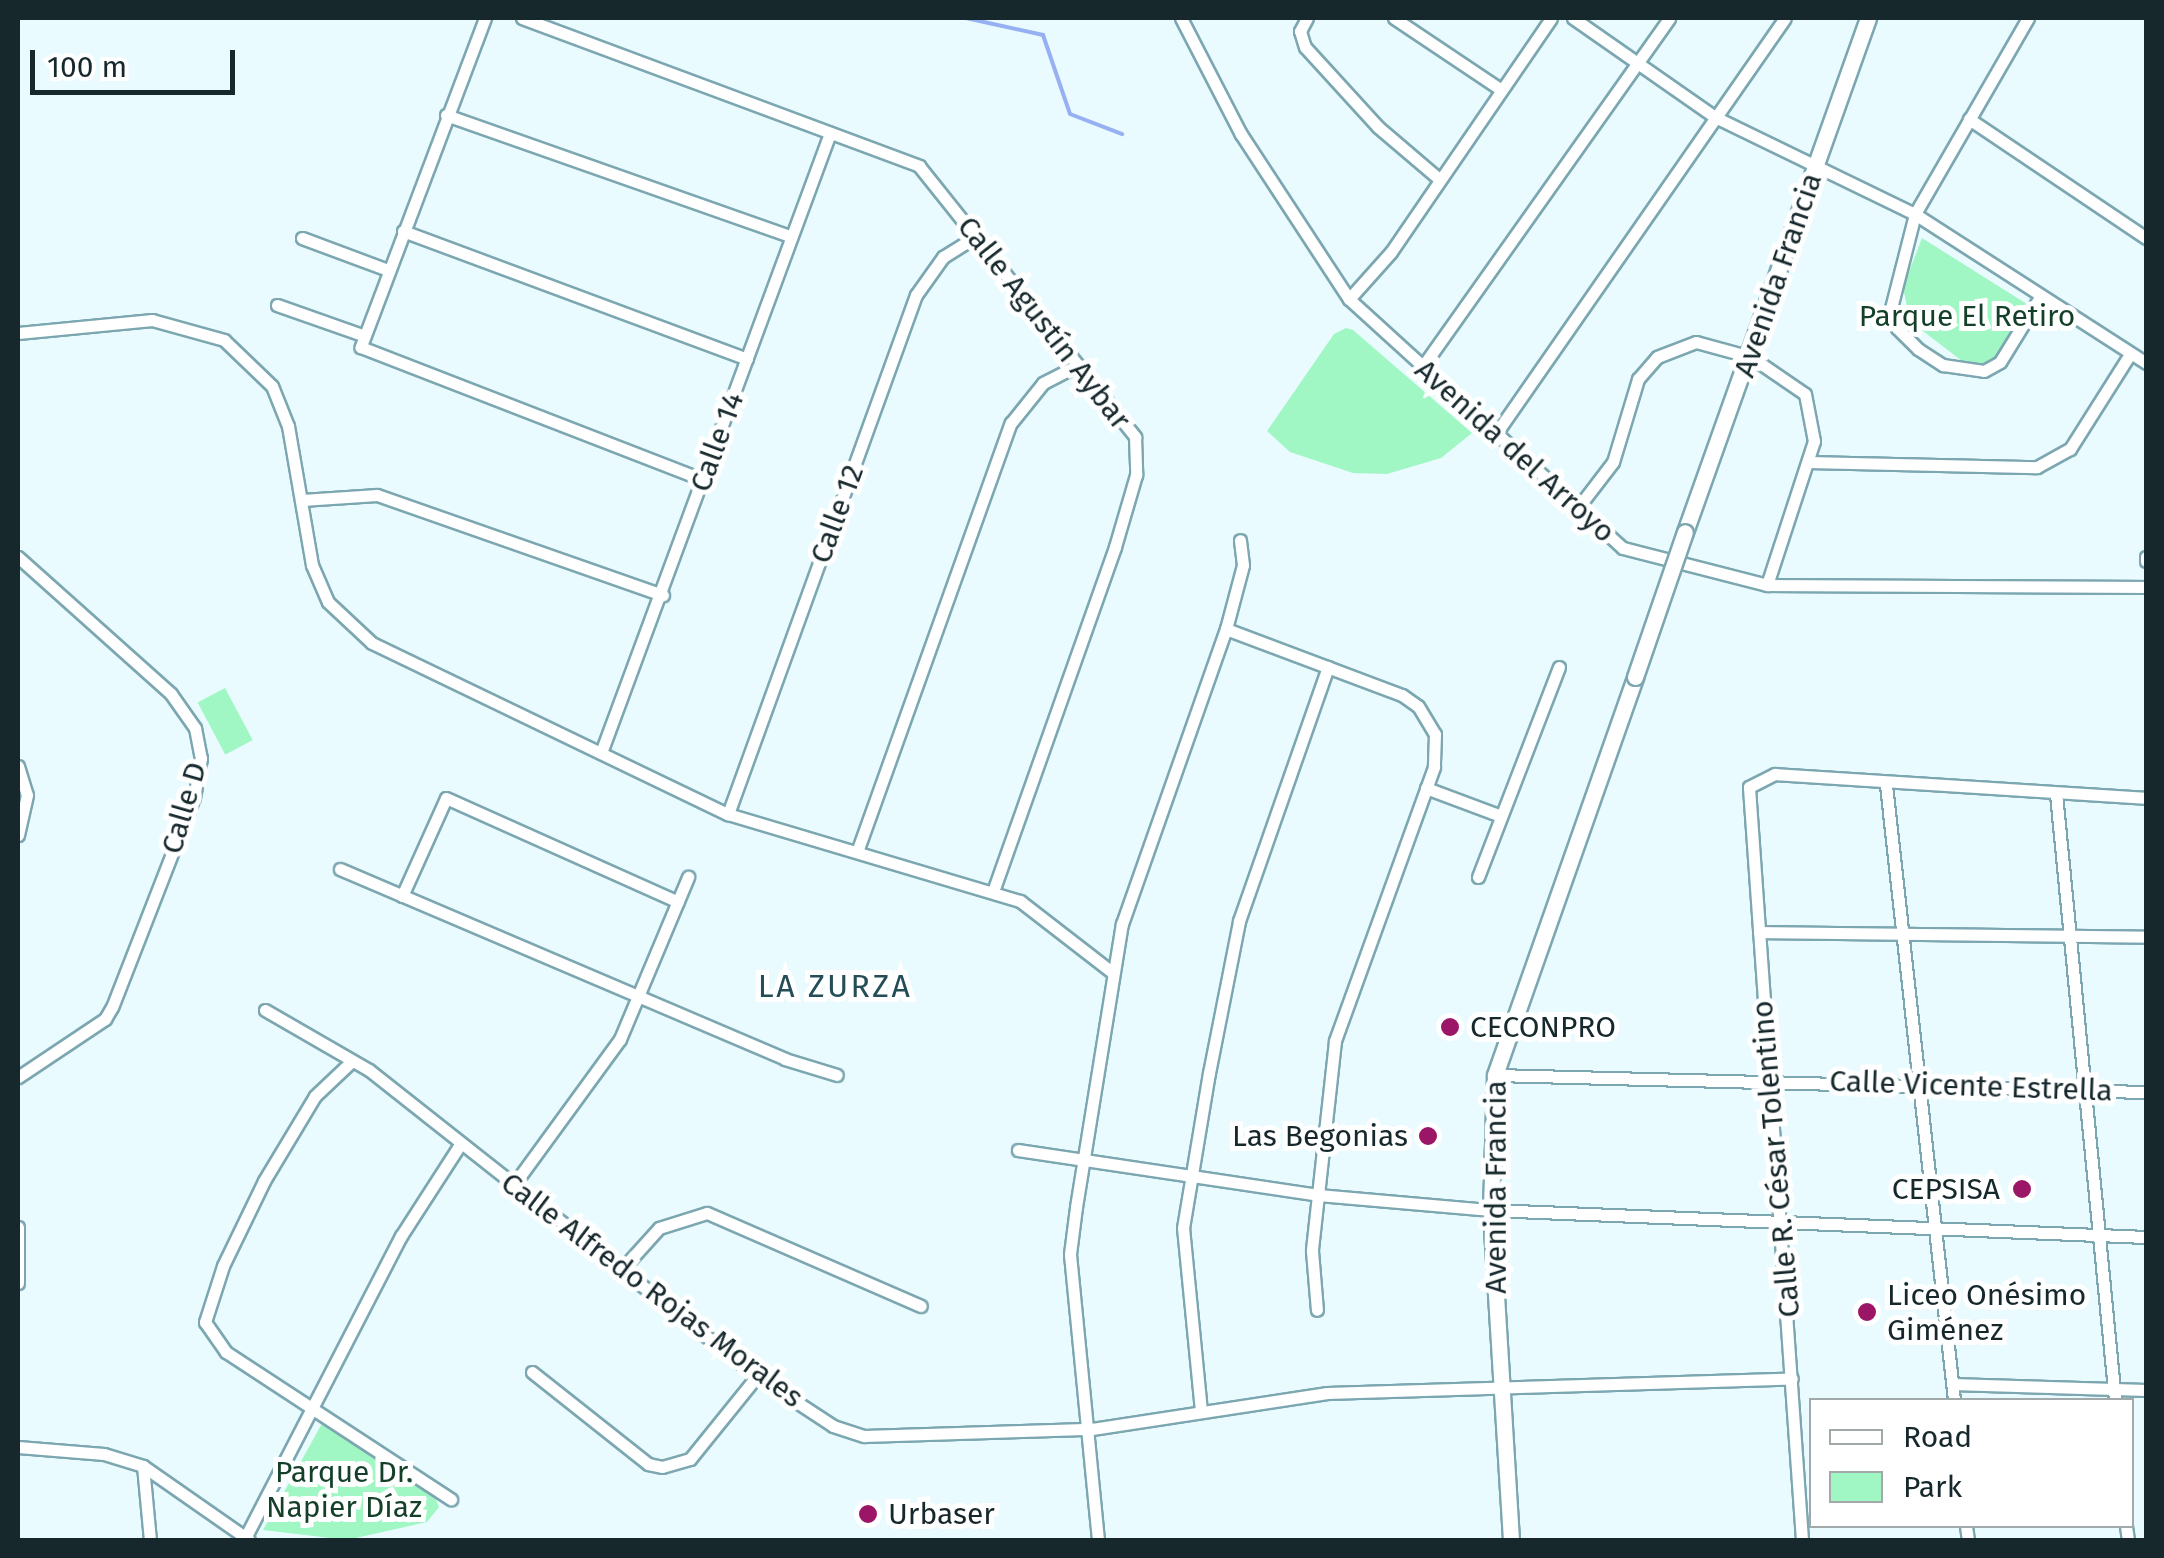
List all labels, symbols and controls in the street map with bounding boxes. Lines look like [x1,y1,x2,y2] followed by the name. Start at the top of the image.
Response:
[35,30,240,92] scale bar
[47,49,127,85] text: 100 m
[1726,168,1830,382] street label: Avenida Francia
[950,209,1138,437] street label: Calle Agustín Aybar
[1859,298,2075,334] park label: Parque El Retiro
[1408,352,1622,550] street label: Avenida del Arroyo
[682,387,752,497] street label: Calle 14
[803,460,871,568] street label: Calle 12
[154,758,214,858] street label: Calle D
[758,967,912,1005] district label: LA ZURZA
[1744,999,1808,1319] street label: Calle R. César Tolentino
[1470,1009,1616,1045] place label: CECONPRO
[1439,1016,1461,1038] marker: CECONPRO
[1829,1063,2113,1109] street label: Calle Vicente Estrella
[1478,1080,1514,1294] street label: Avenida Francia
[1232,1118,1408,1154] place label: Las Begonias
[1417,1125,1439,1147] marker: Las Begonias
[494,1165,810,1415] street label: Calle Alfredo Rojas Morales
[1892,1171,2000,1207] place label: CEPSISA
[2009,1176,2035,1202] marker: CEPSISA
[1887,1277,2086,1348] place label: Liceo Onésimo Giménez
[1856,1301,1878,1323] marker: Liceo Onésimo Giménez
[1809,1398,2134,1528] legend
[1903,1419,1972,1455] text: Road
[266,1454,422,1524] park label: Parque Dr. Napier Díaz
[1903,1469,1962,1505] text: Park
[888,1496,995,1532] place label: Urbaser
[857,1503,879,1525] marker: Urbaser

